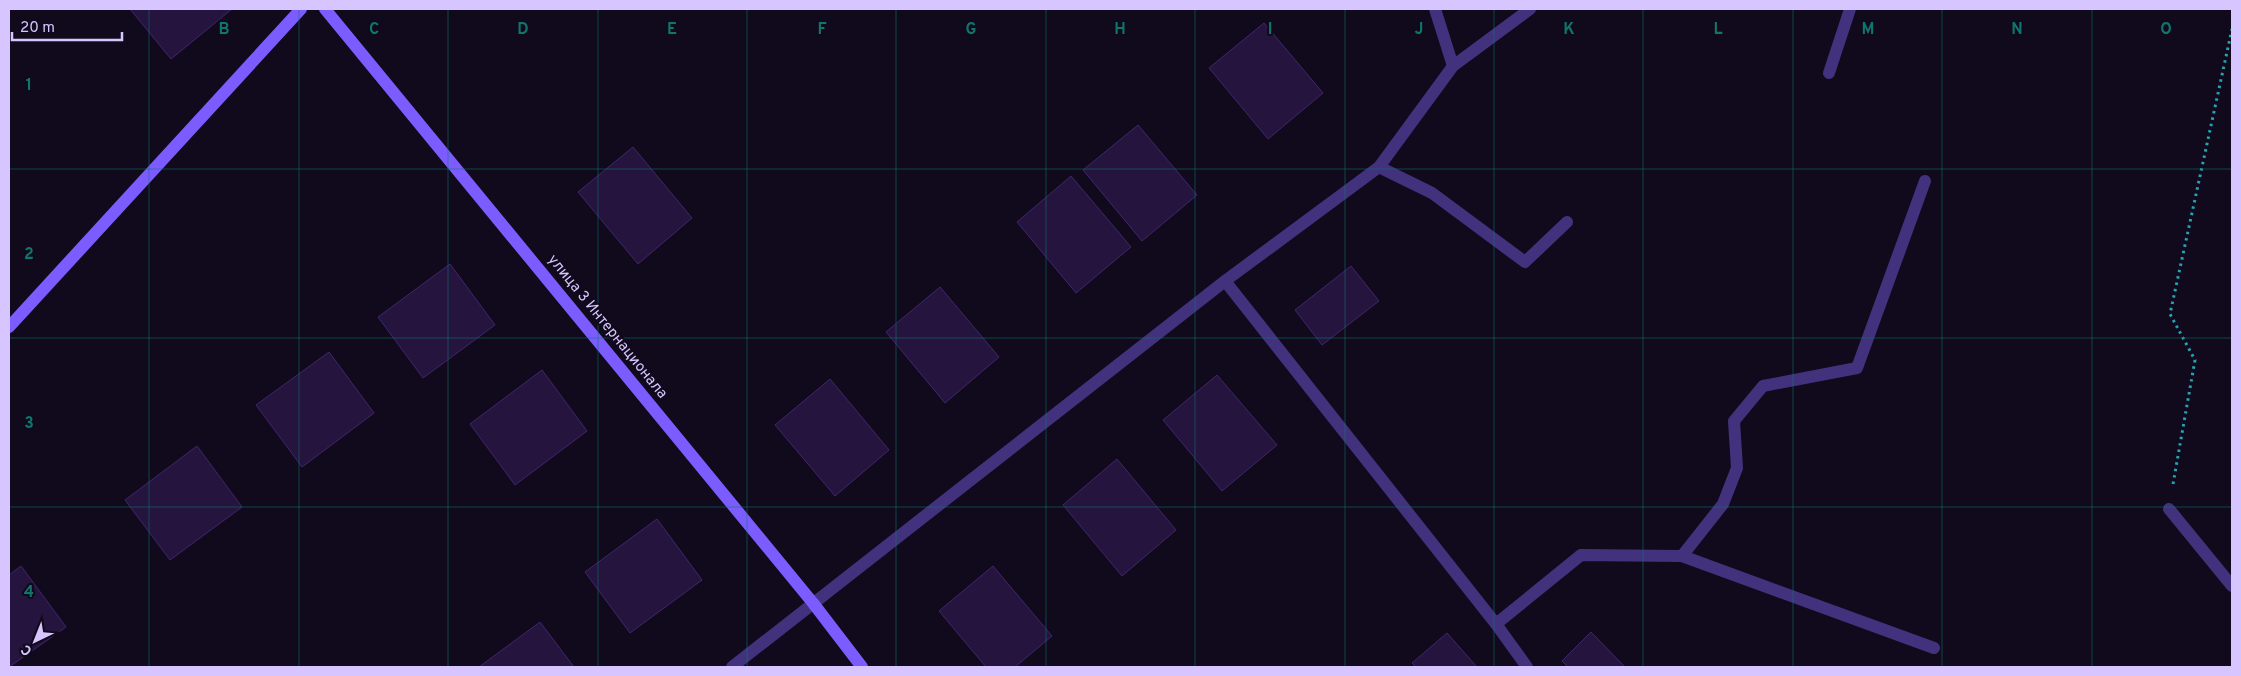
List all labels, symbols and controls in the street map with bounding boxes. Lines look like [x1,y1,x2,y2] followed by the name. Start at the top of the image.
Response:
[12,10,122,42] scale bar
[20,19,55,38] text: 20 m
[218,20,230,40] text: B
[369,20,379,40] text: C
[517,20,529,40] text: D
[667,20,677,40] text: E
[817,20,827,40] text: F
[966,20,976,40] text: G
[1114,20,1126,40] text: H
[1268,20,1272,40] text: I
[1415,20,1423,40] text: J
[1563,20,1575,40] text: K
[1713,20,1723,40] text: L
[1862,20,1874,40] text: M
[2011,20,2023,40] text: N
[2160,20,2172,40] text: O
[26,76,32,96] text: 1
[24,245,34,265] text: 2
[543,251,671,403] street label: улица 3 Интернационала
[24,414,34,434] text: 3
[24,583,34,603] text: 4
[10,616,60,666] north arrow
[18,640,36,659] text: С

